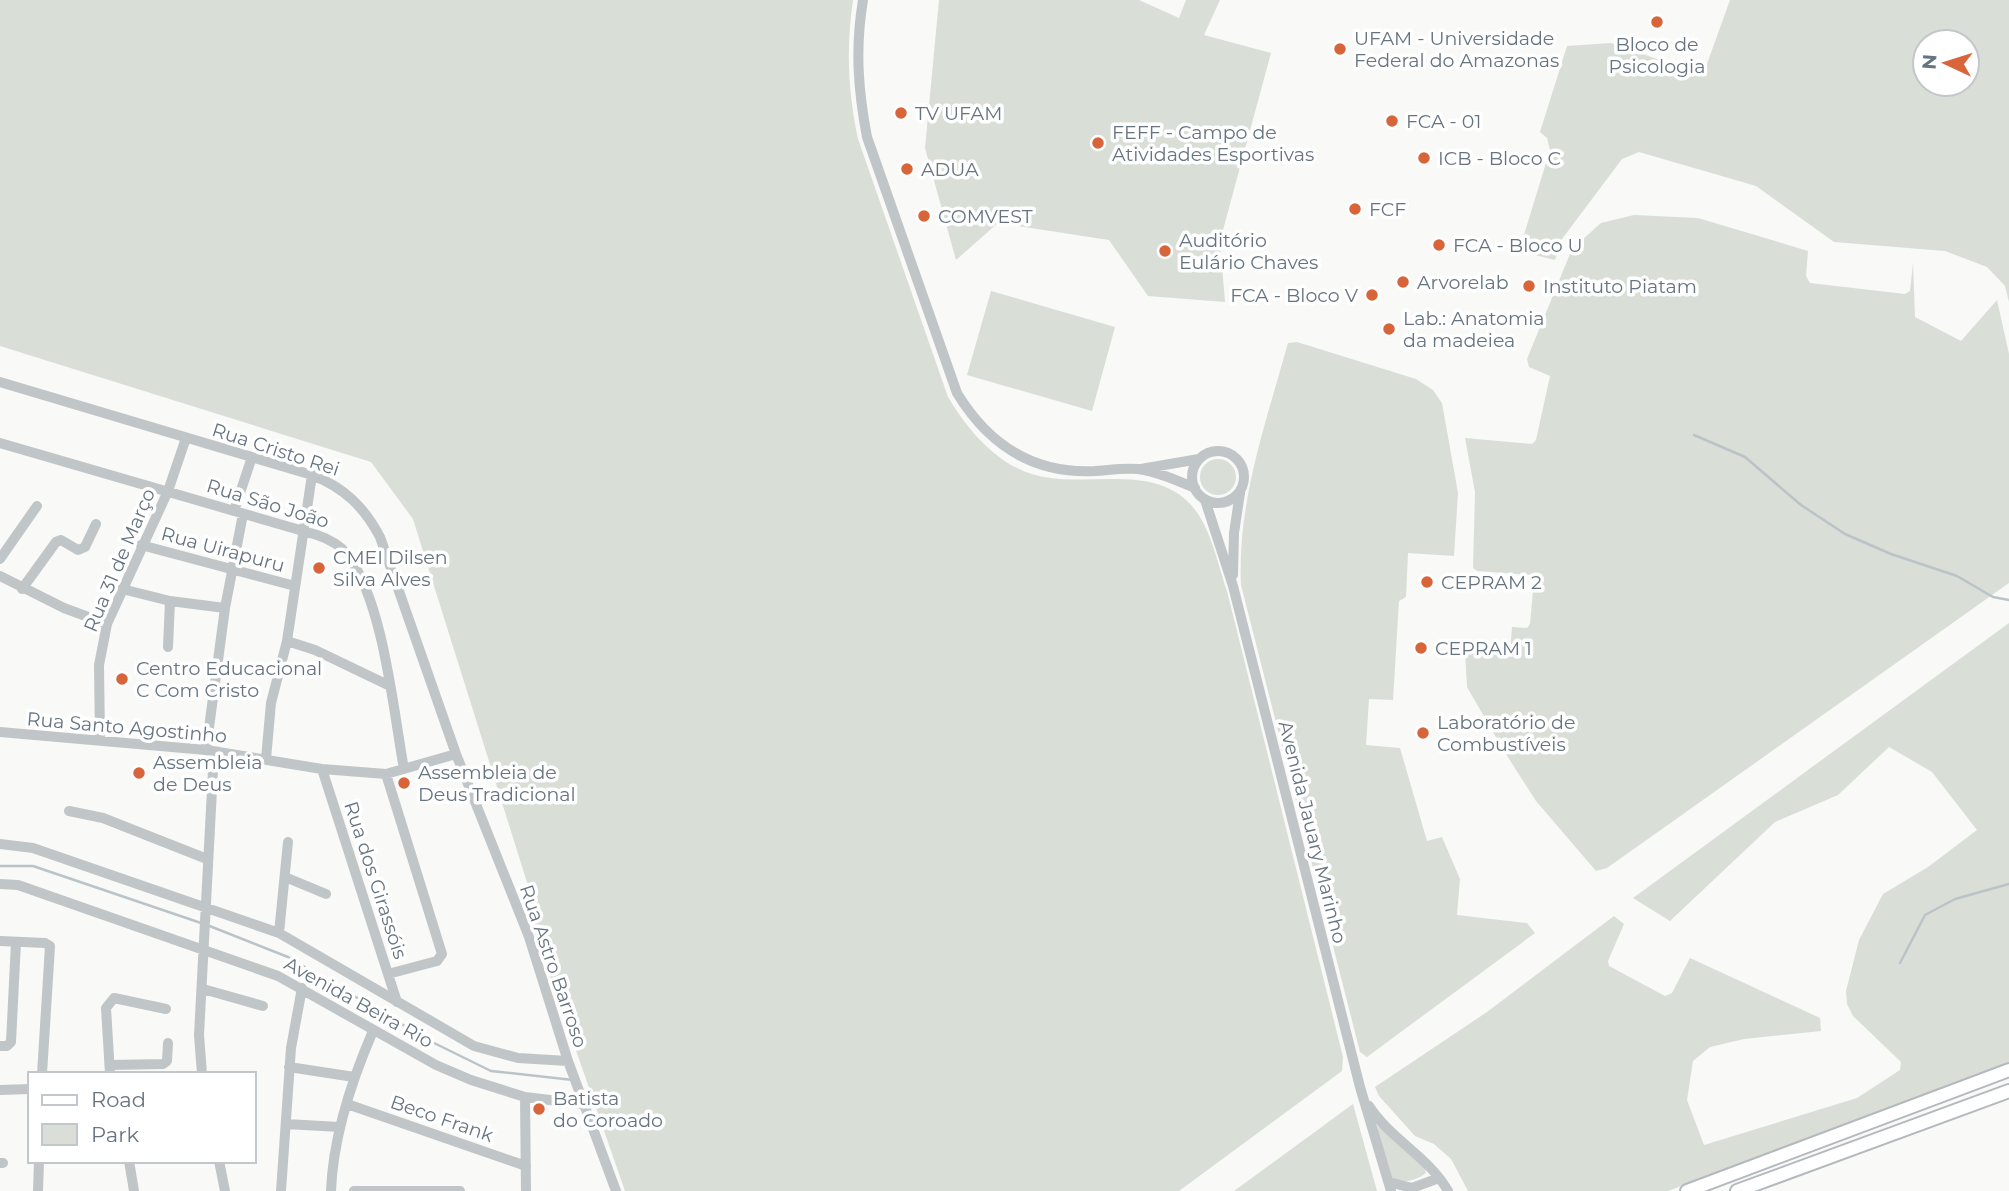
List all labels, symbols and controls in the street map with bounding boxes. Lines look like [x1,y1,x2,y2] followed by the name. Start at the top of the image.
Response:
[1649,14,1665,30] marker: Bloco de Psicologia
[1354,27,1559,72] place label: UFAM - Universidade Federal do Amazonas
[1911,28,1981,98] north arrow
[1609,33,1705,78] place label: Bloco de Psicologia
[1332,41,1348,57] marker: UFAM - Universidade Federal do Amazonas
[1918,53,1942,70] text: N
[915,102,1002,125] place label: TV UFAM
[893,105,909,121] marker: TV UFAM
[1406,110,1481,133] place label: FCA - 01
[1384,113,1400,129] marker: FCA - 01
[1112,121,1314,166] place label: FEFF - Campo de Atividades Esportivas
[1090,135,1106,151] marker: FEFF - Campo de Atividades Esportivas
[1438,147,1561,170] place label: ICB - Bloco C
[1416,150,1432,166] marker: ICB - Bloco C
[921,158,979,181] place label: ADUA
[899,161,915,177] marker: ADUA
[1369,198,1406,221] place label: FCF
[1347,201,1363,217] marker: FCF
[938,205,1033,228] place label: COMVEST
[916,208,932,224] marker: COMVEST
[1179,229,1318,274] place label: Auditório Eulário Chaves
[1453,234,1583,257] place label: FCA - Bloco U
[1431,237,1447,253] marker: FCA - Bloco U
[1157,243,1173,259] marker: Auditório Eulário Chaves
[1417,271,1509,294] place label: Arvorelab
[1395,274,1411,290] marker: Arvorelab
[1543,275,1697,298] place label: Instituto Piatam
[1521,278,1537,294] marker: Instituto Piatam
[1230,284,1359,307] place label: FCA - Bloco V
[1364,287,1380,303] marker: FCA - Bloco V
[1403,307,1544,352] place label: Lab.: Anatomia da madeiea
[1381,321,1397,337] marker: Lab.: Anatomia da madeiea
[209,418,342,481] street label: Rua Cristo Rei
[204,474,332,533] street label: Rua São João
[79,485,160,635] street label: Rua 31 de Março
[159,522,287,577] street label: Rua Uirapuru
[333,546,448,591] place label: CMEI Dilsen Silva Alves
[311,560,327,576] marker: CMEI Dilsen Silva Alves
[1441,571,1542,594] place label: CEPRAM 2
[1419,574,1435,590] marker: CEPRAM 2
[1435,637,1532,660] place label: CEPRAM 1
[1413,640,1429,656] marker: CEPRAM 1
[136,657,322,702] place label: Centro Educacional C Com Cristo
[114,671,130,687] marker: Centro Educacional C Com Cristo
[26,707,228,748] street label: Rua Santo Agostinho
[1437,711,1575,756] place label: Laboratório de Combustíveis
[1274,718,1351,946] street label: Avenida Jauary Marinho
[1415,725,1431,741] marker: Laboratório de Combustíveis
[153,751,263,796] place label: Assembleia de Deus
[418,761,576,806] place label: Assembleia de Deus Tradicional
[131,765,147,781] marker: Assembleia de Deus
[396,775,412,791] marker: Assembleia de Deus Tradicional
[339,798,412,962] street label: Rua dos Girassóis
[515,882,592,1051] street label: Rua Astro Barroso
[280,952,437,1053] street label: Avenida Beira Rio
[28,1072,256,1163] legend
[91,1087,146,1112] text: Road
[553,1087,663,1132] place label: Batista do Coroado
[387,1090,497,1147] street label: Beco Frank
[531,1101,547,1117] marker: Batista do Coroado
[91,1122,139,1147] text: Park

